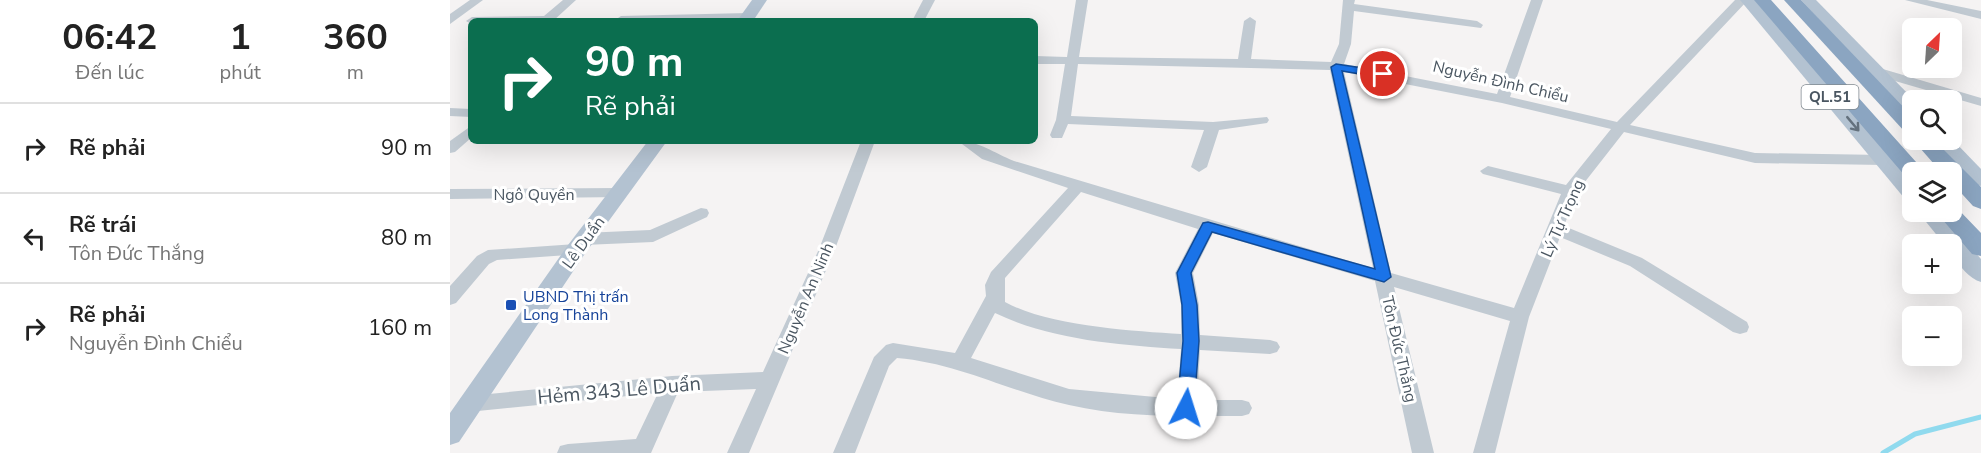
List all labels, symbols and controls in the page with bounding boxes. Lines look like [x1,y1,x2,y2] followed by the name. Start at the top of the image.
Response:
[62,13,157,62] text: 06:42
[229,13,251,62] text: 1
[323,13,388,62] text: 360
[1902,18,1962,78] north arrow
[1902,18,1962,366] map controls
[585,34,684,91] text: 90 m
[486,42,564,120] icon: right
[1357,48,1408,99] pin
[1431,56,1571,108] street label: Nguyễn Đình Chiểu
[1366,57,1399,90] icon: arrive
[76,59,144,86] text: Đến lúc
[220,59,261,86] text: phút
[347,59,364,86] text: m
[1802,85,1858,109] road number: QL.51
[585,88,676,125] text: Rẽ phải
[1902,90,1962,150] button: search
[1846,116,1860,131] one-way arrow
[18,132,51,165] icon: right
[69,133,145,163] text: Rẽ phải
[381,133,432,163] text: 90 m
[1902,162,1962,222] button: layers
[1536,176,1590,261] street label: Lý Tự Trọng
[493,184,575,206] street label: Ngô Quyền
[69,210,136,240] text: Rẽ trái
[557,212,610,273] street label: Lê Duẩn
[18,222,51,255] icon: left
[381,223,432,253] text: 80 m
[1902,234,1962,294] button: +
[69,240,205,267] text: Tôn Đức Thắng
[773,240,839,357] street label: Nguyễn An Ninh
[523,286,629,326] place label: UBND Thị trấn Long Thành
[1376,294,1422,405] street label: Tôn Đức Thắng
[504,298,518,312] marker: UBND Thị trấn Long Thành
[69,300,145,330] text: Rẽ phải
[1902,306,1962,366] button: −
[18,312,51,345] icon: right
[368,313,432,343] text: 160 m
[69,330,243,357] text: Nguyễn Đình Chiểu
[536,370,702,411] street label: Hẻm 343 Lê Duẩn
[1154,376,1218,440] position arrow

